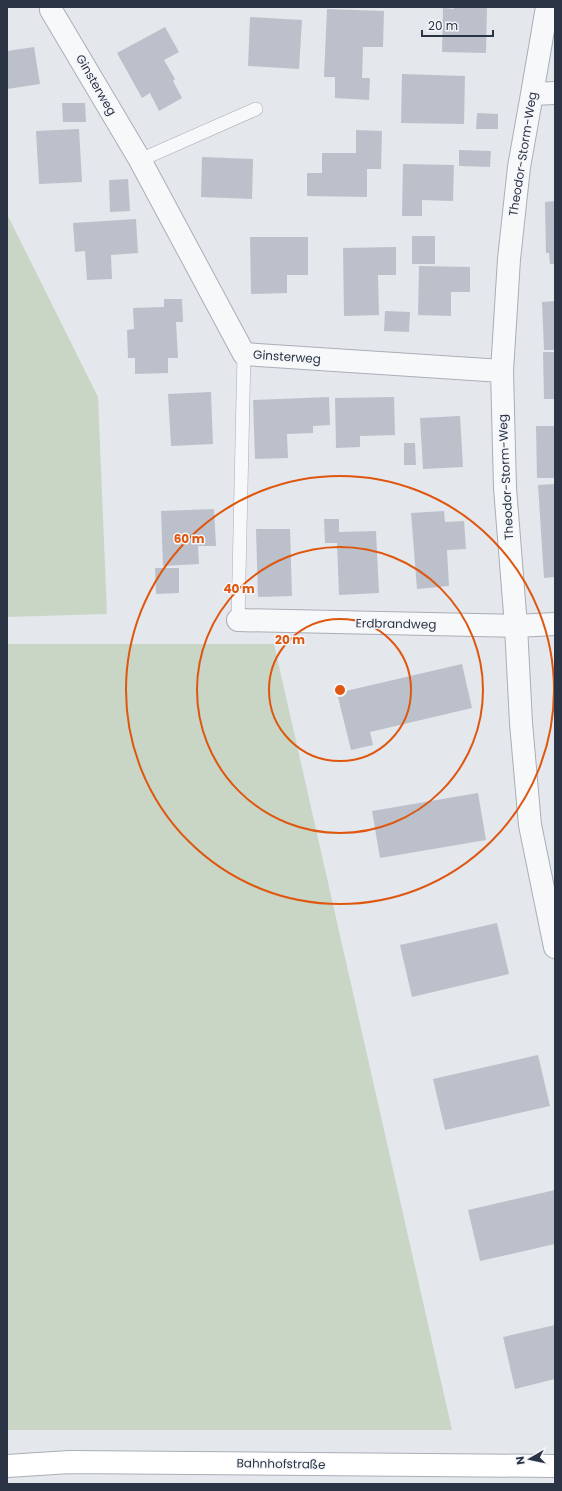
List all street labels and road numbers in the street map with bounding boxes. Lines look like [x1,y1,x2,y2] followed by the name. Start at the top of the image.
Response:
[72,51,121,118] street label: Ginsterweg
[504,90,541,217] street label: Theodor-Storm-Weg
[253,346,322,367] street label: Ginsterweg
[494,414,517,540] street label: Theodor-Storm-Weg
[356,614,436,633] street label: Erdbrandweg
[236,1454,326,1473] street label: Bahnhofstraße

